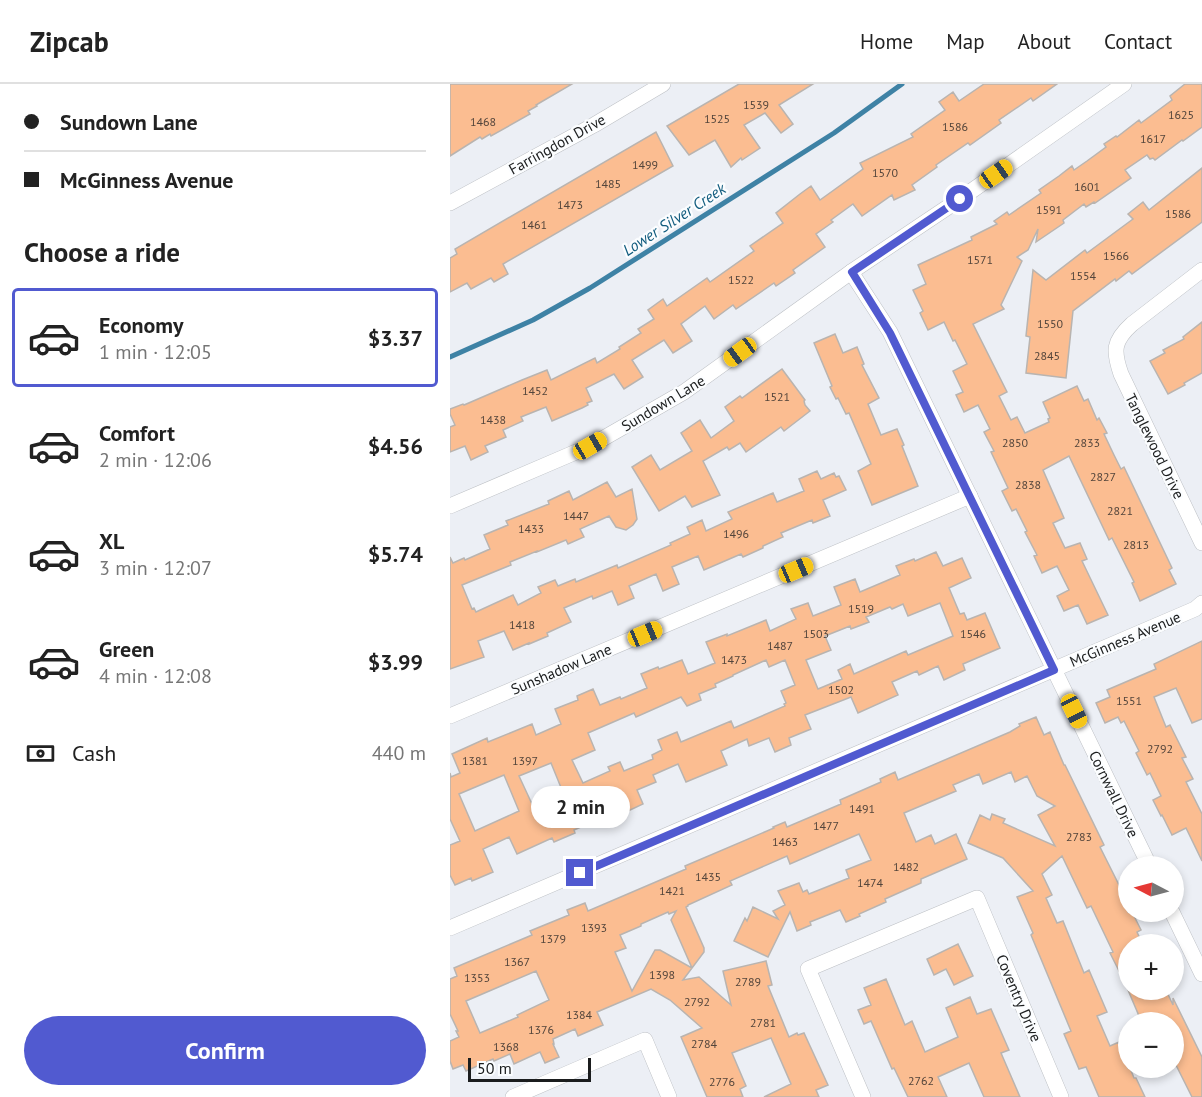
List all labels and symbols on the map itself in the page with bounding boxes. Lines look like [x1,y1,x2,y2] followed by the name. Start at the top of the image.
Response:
[743,97,769,112] house number: 1539
[1168,107,1194,122] house number: 1625
[505,110,609,178] street label: Farringdon Drive
[704,111,730,126] house number: 1525
[470,114,496,129] house number: 1468
[942,119,968,134] house number: 1586
[1140,131,1166,146] house number: 1617
[976,156,1016,192] car
[632,157,658,172] house number: 1499
[872,165,899,180] house number: 1570
[595,176,621,191] house number: 1485
[619,178,730,260] water label: Lower Silver Creek
[1074,179,1100,194] house number: 1601
[946,185,973,212] route start
[557,197,583,212] house number: 1473
[1036,202,1062,217] house number: 1591
[1165,206,1191,221] house number: 1586
[521,217,547,232] house number: 1461
[1103,248,1129,263] house number: 1566
[967,252,993,267] house number: 1571
[1070,268,1097,283] house number: 1554
[728,272,754,287] house number: 1522
[1037,316,1064,331] house number: 1550
[720,334,760,370] car
[1034,348,1060,363] house number: 2845
[618,371,708,435] street label: Sundown Lane
[522,383,548,398] house number: 1452
[764,389,790,404] house number: 1521
[1121,390,1189,502] street label: Tanglewood Drive
[480,412,506,427] house number: 1438
[570,429,610,463] car
[1002,435,1029,450] house number: 2850
[1074,435,1100,450] house number: 2833
[1090,469,1116,484] house number: 2827
[1015,477,1041,492] house number: 2838
[1107,503,1133,518] house number: 2821
[563,508,589,523] house number: 1447
[518,521,544,536] house number: 1433
[723,526,749,541] house number: 1496
[1123,537,1149,552] house number: 2813
[776,555,816,585] car
[848,601,874,616] house number: 1519
[1067,607,1183,671] street label: McGinness Avenue
[509,617,535,632] house number: 1418
[625,619,665,649] car
[803,626,829,641] house number: 1503
[960,626,986,641] house number: 1546
[767,638,793,653] house number: 1487
[508,639,614,699] street label: Sunshadow Lane
[721,652,747,667] house number: 1473
[828,682,854,697] house number: 1502
[1058,691,1090,731] car
[1116,693,1142,708] house number: 1551
[1147,741,1173,756] house number: 2792
[1085,747,1143,841] street label: Cornwall Drive
[462,753,488,768] house number: 1381
[512,753,538,768] house number: 1397
[530,786,630,828] callout: 2 min
[849,801,875,816] house number: 1491
[813,818,839,833] house number: 1477
[1066,829,1092,844] house number: 2783
[772,834,798,849] house number: 1463
[1118,856,1184,922] north arrow
[566,859,593,886] route end
[893,859,919,874] house number: 1482
[695,869,721,884] house number: 1435
[857,875,884,890] house number: 1474
[659,883,685,898] house number: 1421
[581,920,607,935] house number: 1393
[540,931,566,946] house number: 1379
[992,951,1046,1045] street label: Coventry Drive
[504,954,530,969] house number: 1367
[649,967,675,982] house number: 1398
[464,970,490,985] house number: 1353
[735,974,761,989] house number: 2789
[684,994,710,1009] house number: 2792
[566,1007,593,1022] house number: 1384
[750,1015,776,1030] house number: 2781
[528,1022,554,1037] house number: 1376
[691,1036,718,1051] house number: 2784
[493,1039,519,1054] house number: 1368
[468,1055,591,1082] scale bar
[908,1073,934,1088] house number: 2762
[709,1074,735,1089] house number: 2776

